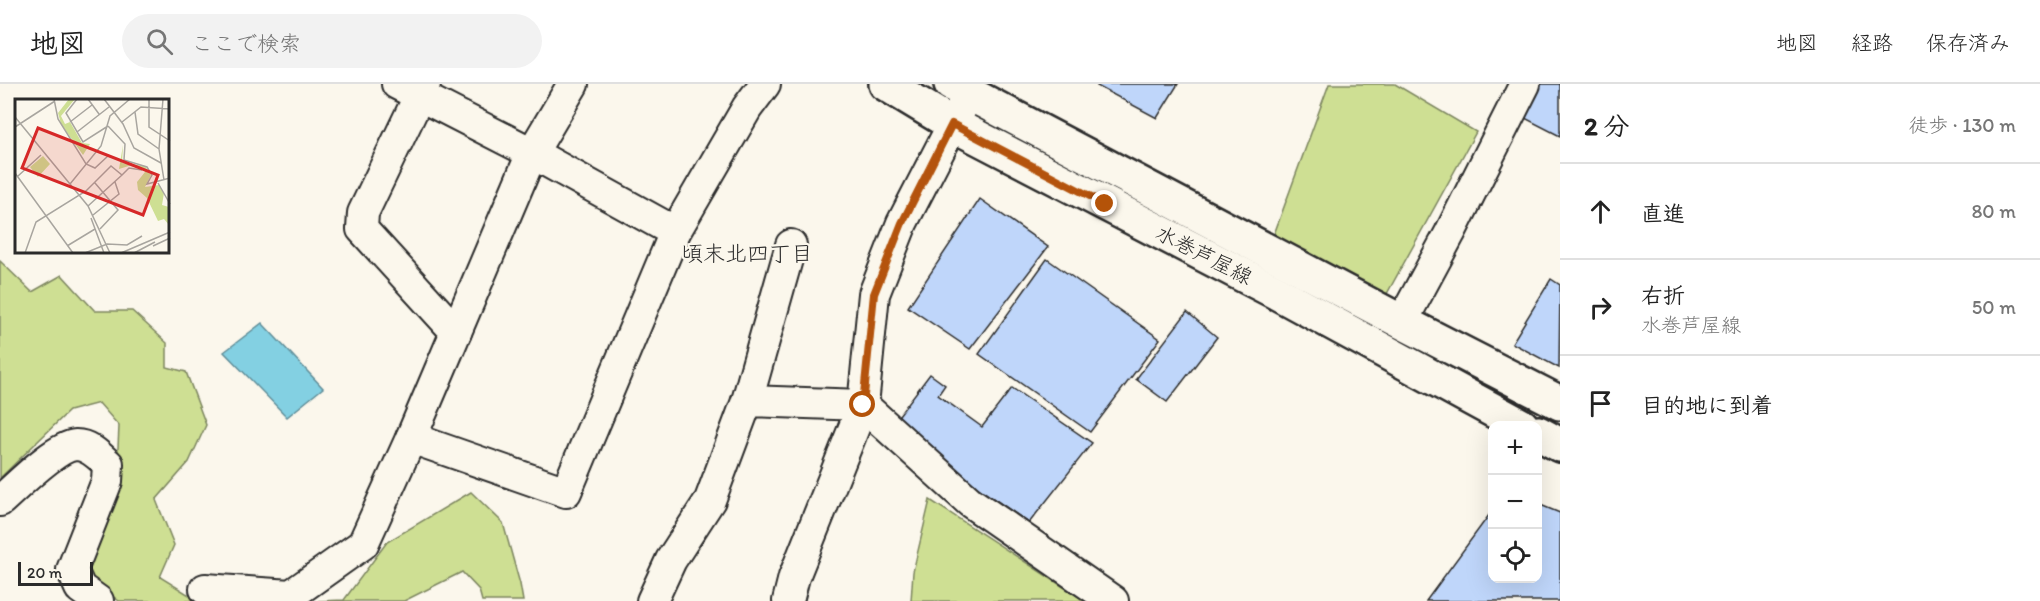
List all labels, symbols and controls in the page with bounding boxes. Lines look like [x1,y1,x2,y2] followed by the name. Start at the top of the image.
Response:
[122,14,542,68] search box
[143,25,176,58] icon: search
[30,26,86,60] text: 地図
[191,30,301,57] text: ここで検索
[1776,30,1818,55] text: 地図
[1851,30,1893,55] text: 経路
[1926,30,2010,55] text: 保存済み
[15,99,170,254] inset map
[1584,110,1630,142] text: 2 分
[1908,113,2016,137] text: 徒歩 · 130 m
[1091,190,1117,216] route end
[1584,195,1617,228] icon: ahead
[1971,199,2016,223] text: 80 m
[1641,200,1685,227] text: 直進
[1152,220,1257,290] street label: 水巻芦屋線
[681,240,813,267] district label: 頃末北四丁目
[1641,282,1685,309] text: 右折
[1584,291,1617,324] icon: right
[1972,295,2016,319] text: 50 m
[1641,313,1741,337] text: 水巻芦屋線
[1584,387,1617,420] icon: arrive
[849,391,875,417] route start
[1641,392,1773,419] text: 目的地に到着
[1488,421,1542,583] map controls
[1488,421,1542,475] button: +
[1488,475,1542,529] button: −
[1488,529,1542,583] button: locate
[18,559,93,586] scale bar
[27,563,62,582] text: 20 m

